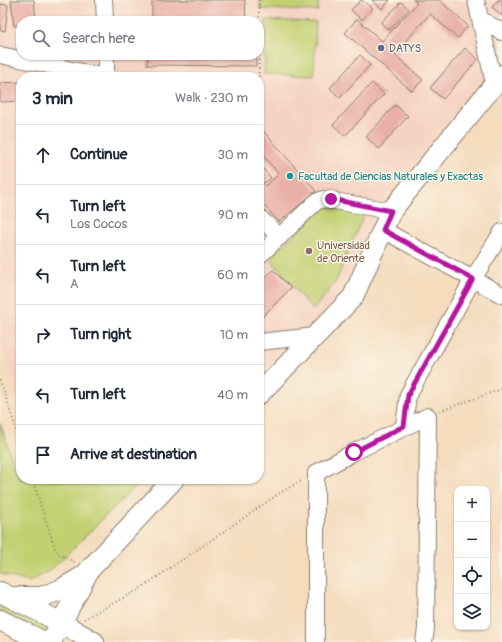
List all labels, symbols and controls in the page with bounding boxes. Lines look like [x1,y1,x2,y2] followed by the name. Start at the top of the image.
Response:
[16,16,264,60] search box
[30,27,52,49] icon: search
[62,29,135,48] text: Search here
[389,42,421,55] place label: DATYS
[376,43,386,53] marker: DATYS
[32,88,73,109] text: 3 min
[175,90,248,106] text: Walk · 230 m
[32,144,54,166] icon: ahead
[70,145,128,164] text: Continue
[218,147,248,163] text: 30 m
[298,170,483,183] place label: Facultad de Ciencias Naturales y Exactas
[285,171,295,181] marker: Facultad de Ciencias Naturales y Exactas
[322,190,340,208] route end
[70,197,126,216] text: Turn left
[32,204,54,226] icon: left
[218,207,248,223] text: 90 m
[70,216,127,232] text: Los Cocos
[317,239,370,265] place label: Universidad de Oriente
[304,246,314,256] marker: Universidad de Oriente
[70,257,126,276] text: Turn left
[32,264,54,286] icon: left
[217,267,248,283] text: 60 m
[70,276,78,292] text: A
[32,324,54,346] icon: right
[70,325,131,344] text: Turn right
[220,327,248,343] text: 10 m
[32,384,54,406] icon: left
[70,385,126,404] text: Turn left
[217,387,248,403] text: 40 m
[345,443,363,461] route start
[32,444,54,466] icon: arrive
[70,445,197,464] text: Arrive at destination
[454,486,490,630] map controls
[454,486,490,522] button: +
[454,522,490,558] button: −
[454,558,490,594] button: locate
[454,594,490,630] button: layers

